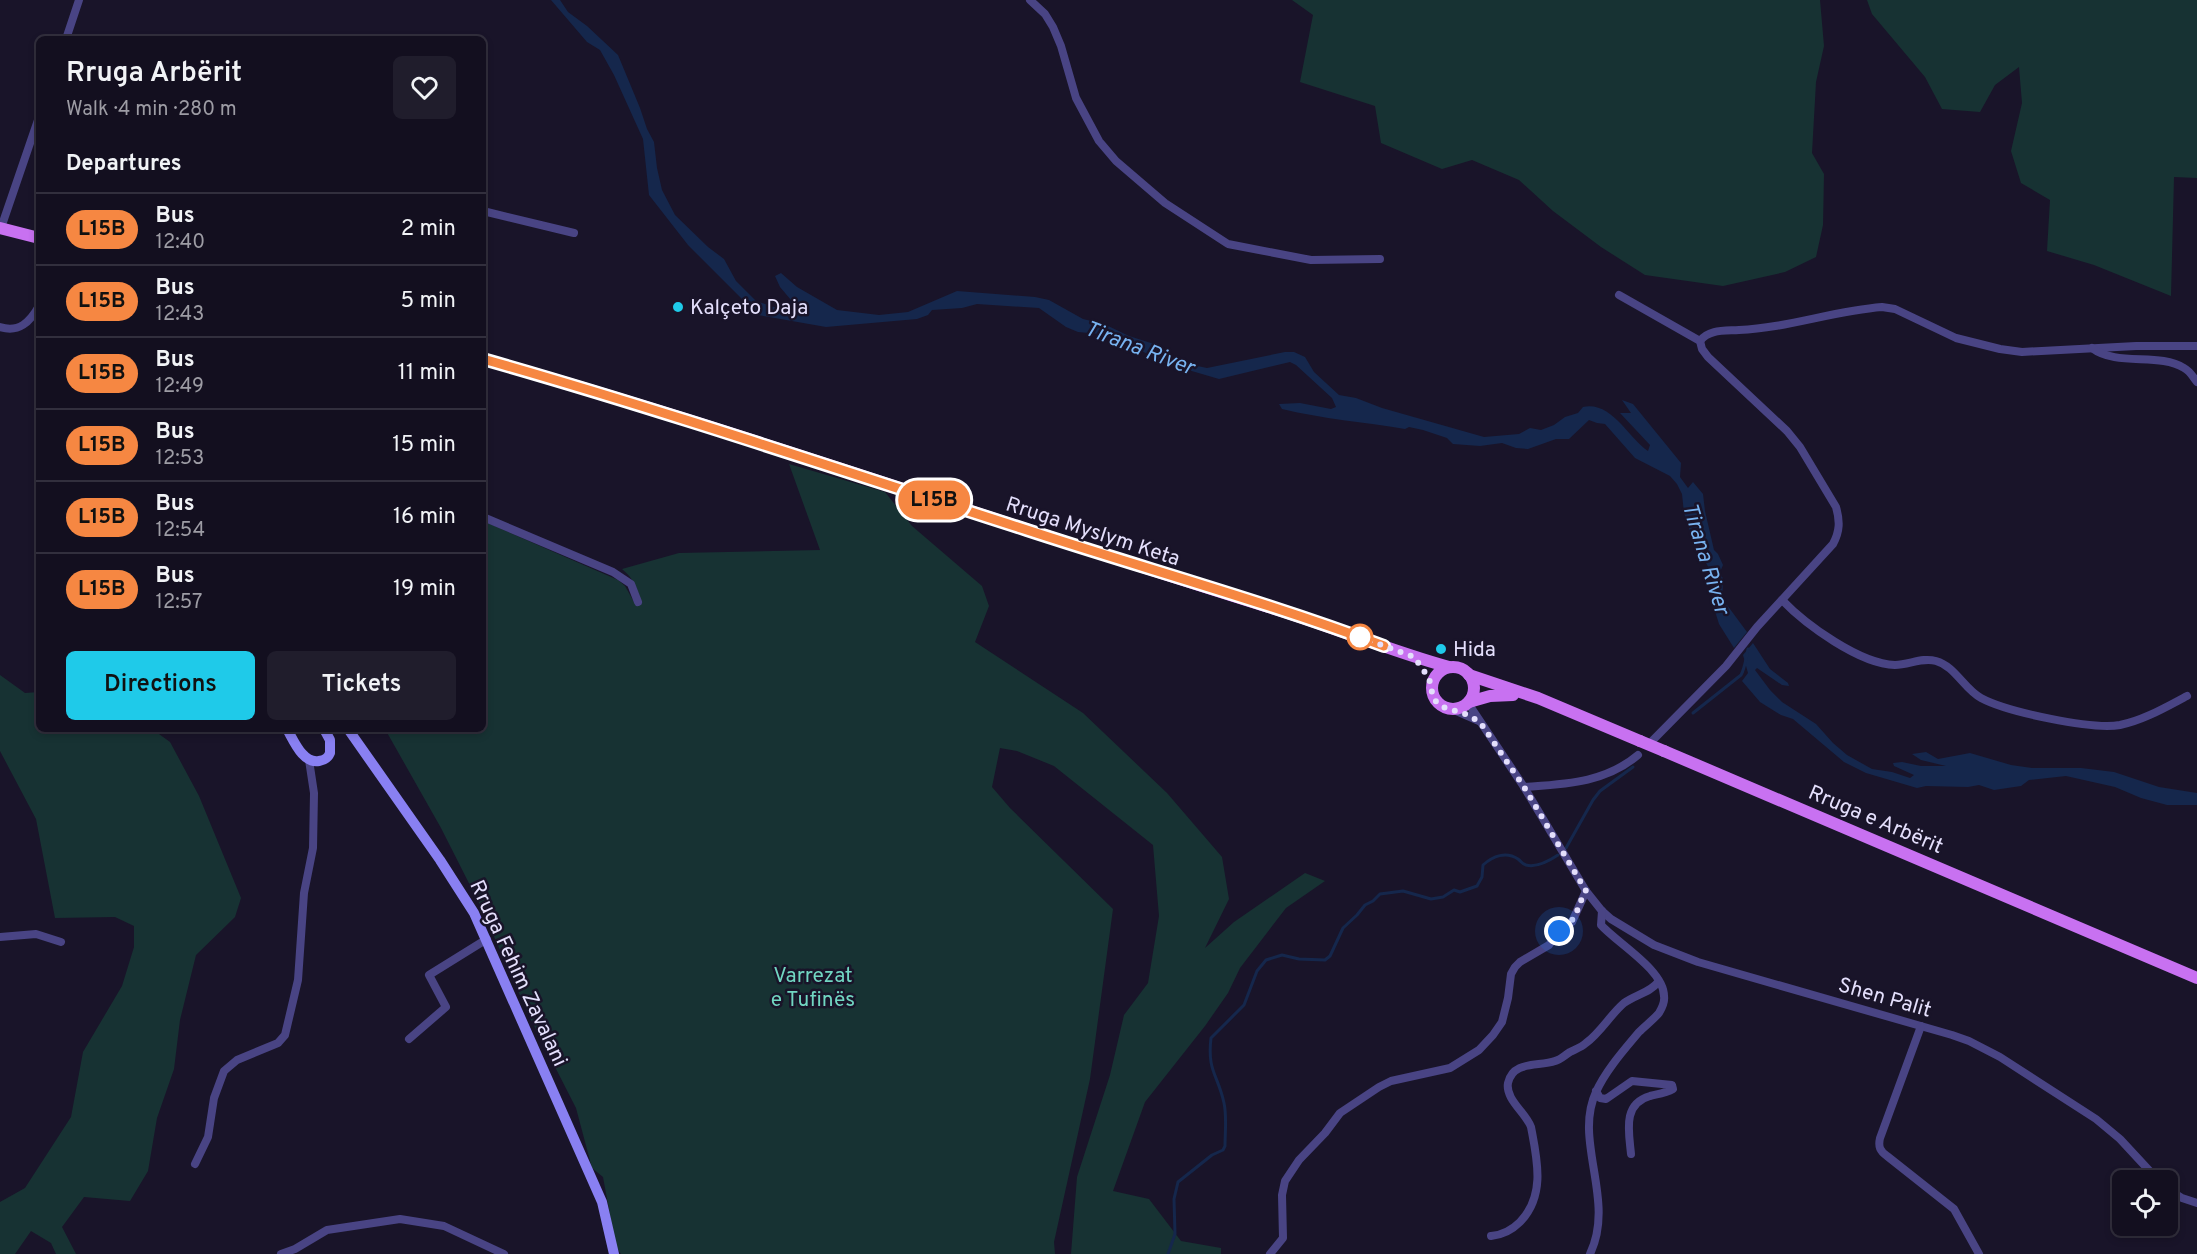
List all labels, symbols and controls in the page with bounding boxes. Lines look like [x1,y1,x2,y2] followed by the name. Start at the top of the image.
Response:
[66,56,242,92] text: Rruga Arbërit
[393,56,456,119] button: heart
[66,97,237,123] text: Walk · 4 min · 280 m
[66,151,182,178] text: Departures
[156,203,195,230] text: Bus
[78,216,126,243] text: L15B
[401,216,456,243] text: 2 min
[156,230,205,256] text: 12:40
[156,275,195,302] text: Bus
[78,288,126,315] text: L15B
[401,288,456,315] text: 5 min
[690,295,808,322] place label: Kalçeto Daja
[671,300,685,314] marker: Kalçeto Daja
[156,302,204,328] text: 12:43
[1080,316,1199,383] water label: Tirana River
[156,347,195,374] text: Bus
[78,360,126,387] text: L15B
[398,360,456,387] text: 11 min
[156,374,204,400] text: 12:49
[156,419,195,446] text: Bus
[78,432,126,459] text: L15B
[392,432,456,459] text: 15 min
[156,446,204,472] text: 12:53
[892,480,976,520] line badge: L15B
[910,487,958,514] text: L15B
[156,491,195,518] text: Bus
[1002,492,1183,573] street label: Rruga Myslym Keta
[1675,500,1735,619] water label: Tirana River
[78,504,126,531] text: L15B
[393,504,456,531] text: 16 min
[156,518,205,544] text: 12:54
[156,563,195,590] text: Bus
[78,576,126,603] text: L15B
[393,576,456,603] text: 19 min
[156,590,202,616] text: 12:57
[1347,624,1373,650] unlabelled marker
[1453,637,1496,664] place label: Hida
[1434,642,1448,656] marker: Hida
[66,651,255,720] button: Directions
[267,651,456,720] button: Tickets
[1804,780,1947,861] street label: Rruga e Arbërit
[463,876,573,1071] street label: Rruga Fehim Zavalani
[1544,916,1574,946] your location
[771,963,855,1014] park label: Varrezat e Tufinës
[1835,972,1934,1025] street label: Shen Palit
[2112,1170,2178,1236] map controls
[2112,1170,2178,1236] button: locate

